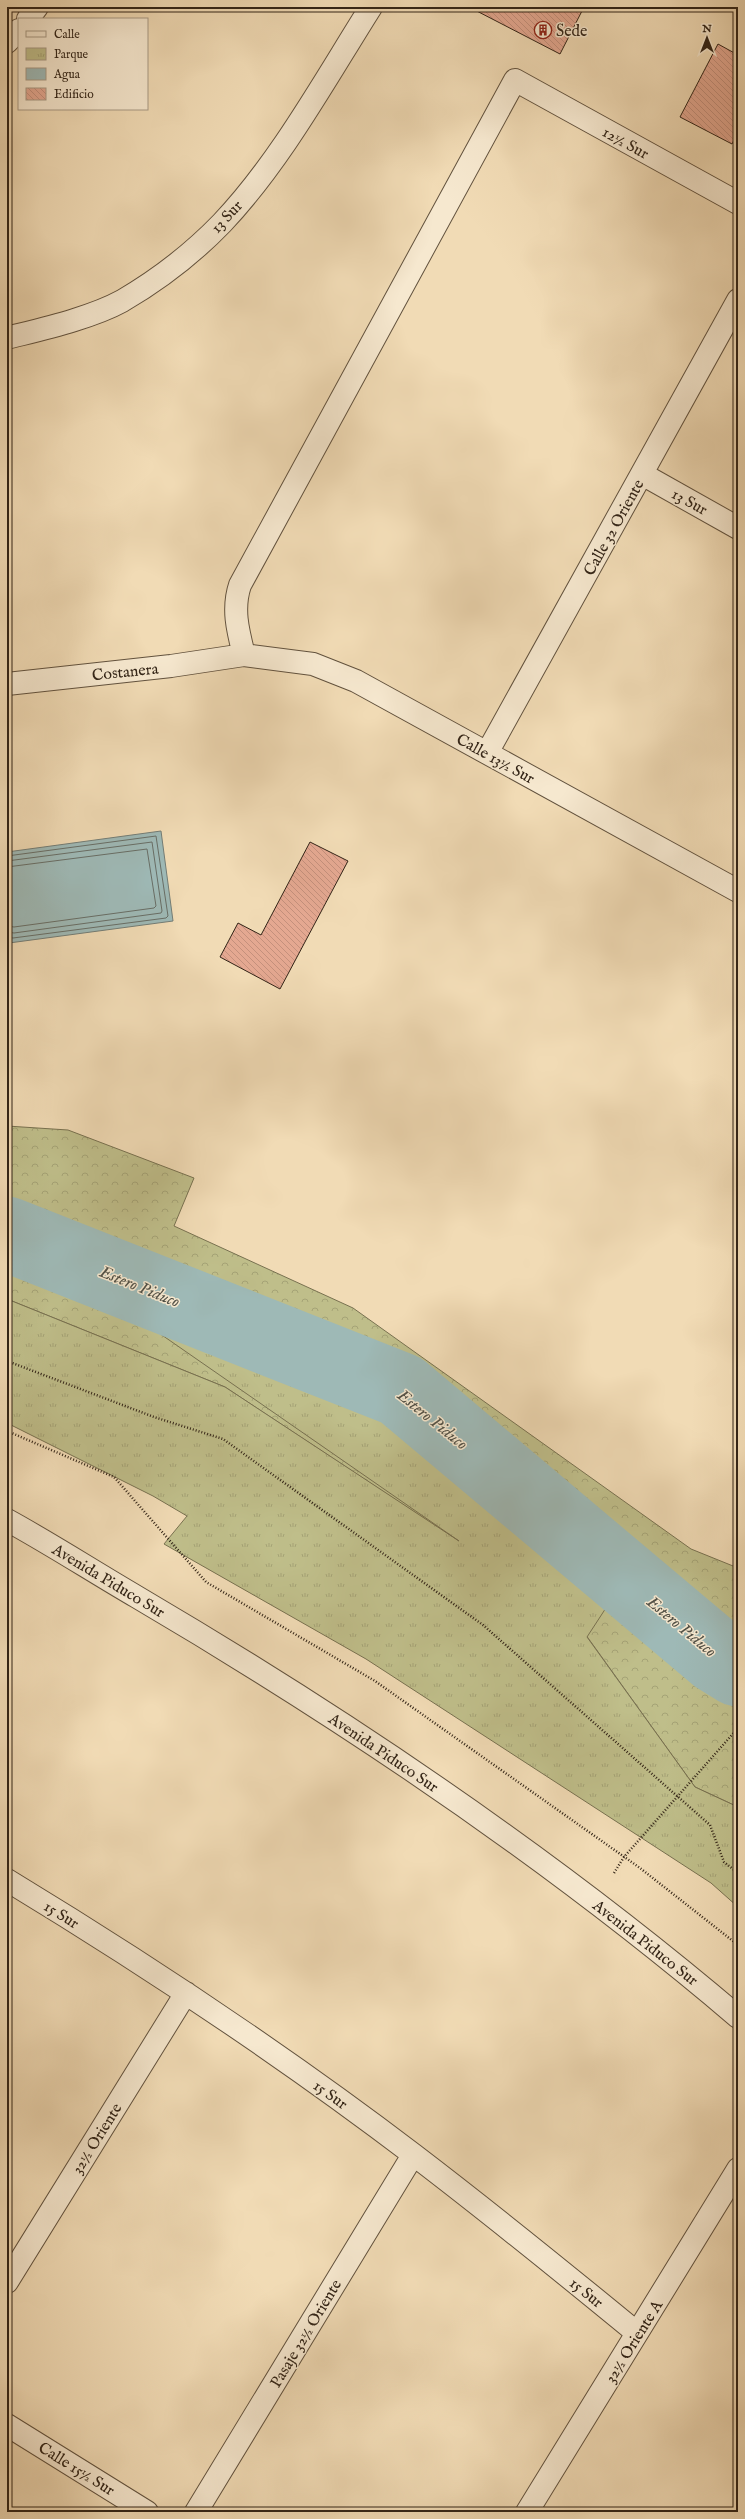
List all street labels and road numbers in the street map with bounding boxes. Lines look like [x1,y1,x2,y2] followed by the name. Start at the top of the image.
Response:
[598,123,652,165] street label: 12½ Sur
[207,197,248,238] street label: 13 Sur
[580,476,649,580] street label: Calle 32 Oriente
[668,485,711,521] street label: 13 Sur
[91,660,160,686] street label: Costanera
[452,730,538,790] street label: Calle 13½ Sur
[47,1540,168,1623] street label: Avenida Piduco Sur
[323,1709,442,1798] street label: Avenida Piduco Sur
[587,1896,702,1991] street label: Avenida Piduco Sur
[40,1897,82,1934] street label: 15 Sur
[309,2076,351,2115] street label: 15 Sur
[68,2100,127,2178] street label: 32½ Oriente
[565,2274,607,2313] street label: 15 Sur
[266,2276,347,2392] street label: Pasaje 32½ Oriente
[601,2296,669,2387] street label: 32½ Oriente A
[34,2438,118,2501] street label: Calle 15½ Sur

